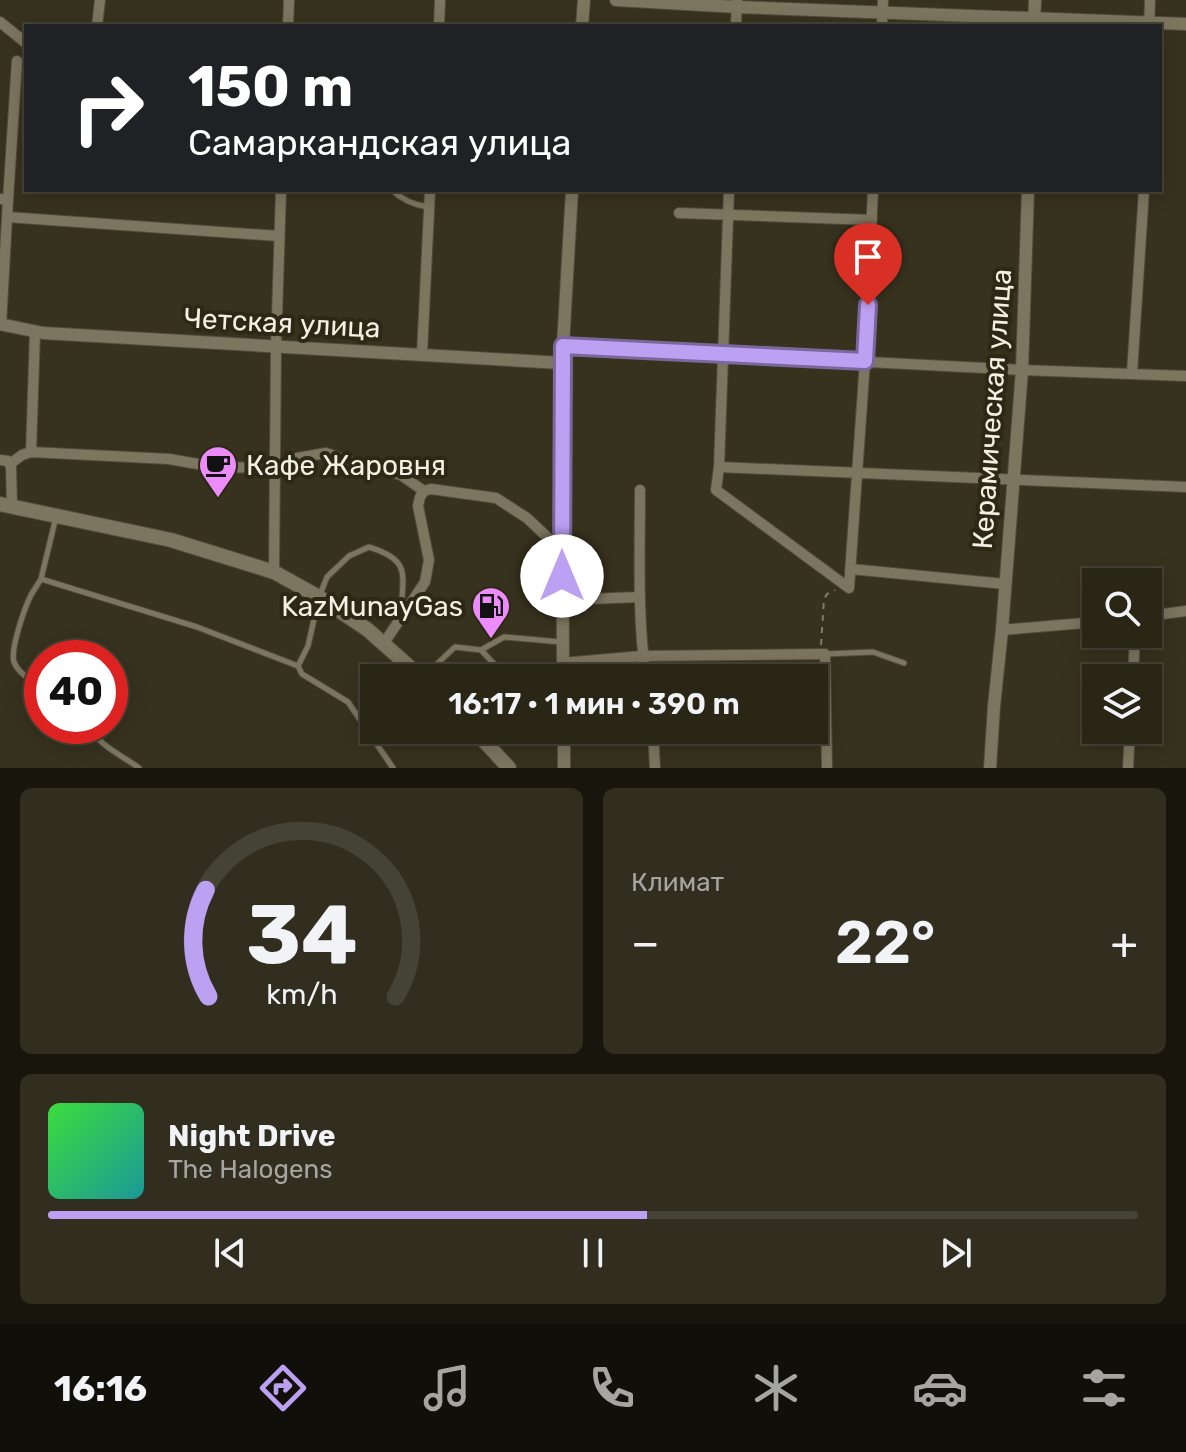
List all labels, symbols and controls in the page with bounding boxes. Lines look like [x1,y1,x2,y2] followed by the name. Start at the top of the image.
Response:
[188,54,353,120] text: 150 m
[56,56,160,160] icon: right
[188,121,571,164] text: Самаркандская улица
[834,223,902,305] pin
[846,235,890,279] icon: arrive
[966,268,1018,550] street label: Керамическая улица
[183,301,381,345] street label: Четская улица
[197,444,239,499] cafe icon: Кафе Жаровня
[246,449,446,482] place label: Кафе Жаровня
[520,534,604,618] position arrow
[1082,568,1162,744] map controls
[1082,568,1162,648] button: search
[470,585,512,640] fuel station icon: KazMunayGas
[281,590,463,623] place label: KazMunayGas
[24,640,128,744] speed limit sign: 40
[1082,664,1162,744] button: layers
[448,686,740,722] text: 16:17 · 1 мин · 390 m
[631,867,724,898] text: Климат
[246,885,357,984] text: 34
[835,907,935,978] text: 22°
[631,917,660,969] text: −
[1111,917,1138,969] text: +
[266,977,337,1011] text: km/h
[168,1118,336,1154] text: Night Drive
[168,1154,333,1185] text: The Halogens
[208,1231,252,1275] icon: previous
[571,1231,615,1275] icon: pause
[934,1231,978,1275] icon: next
[255,1360,311,1416] icon: directions
[419,1360,475,1416] icon: music
[584,1360,640,1416] icon: phone
[748,1360,804,1416] icon: climate
[912,1360,968,1416] icon: car
[1076,1360,1132,1416] icon: filters
[54,1367,147,1410] text: 16:16

